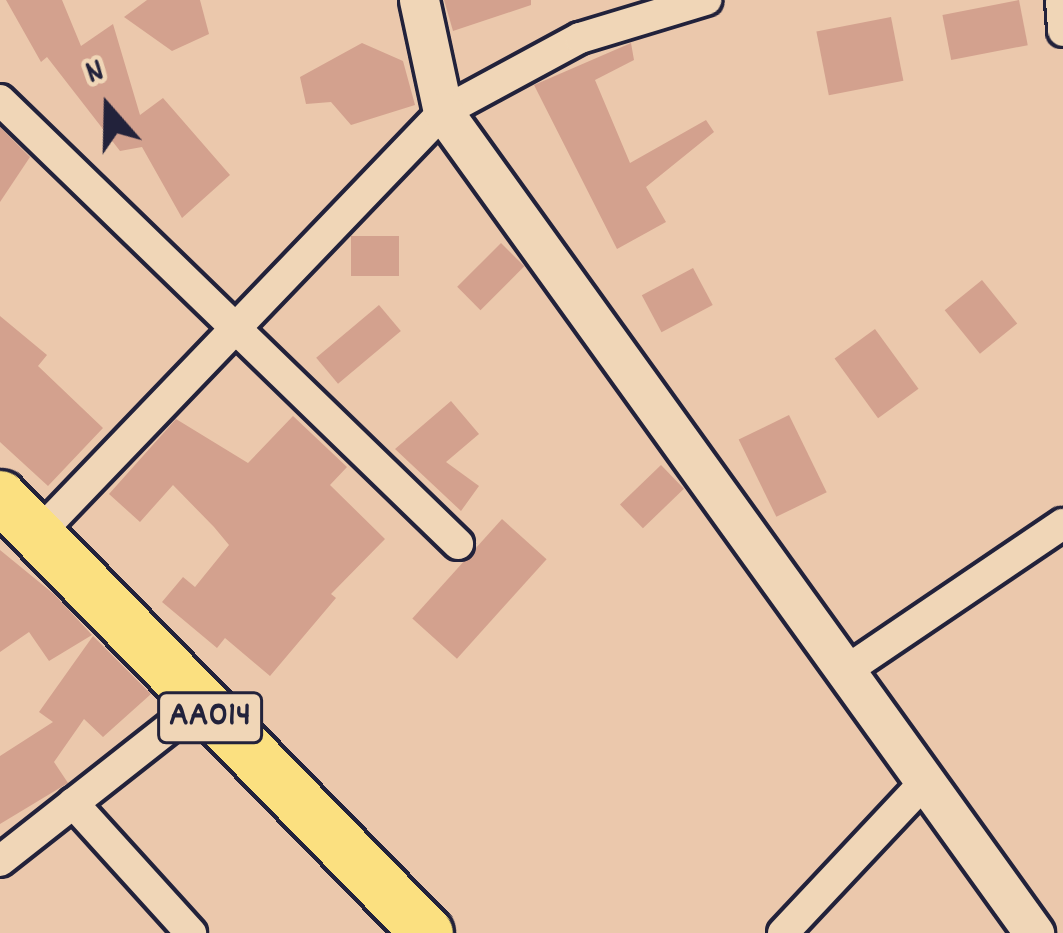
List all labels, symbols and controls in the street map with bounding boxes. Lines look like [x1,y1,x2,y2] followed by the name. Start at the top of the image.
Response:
[48,48,168,168] north arrow
[80,49,111,99] text: N
[156,688,264,748] road number: AA014

